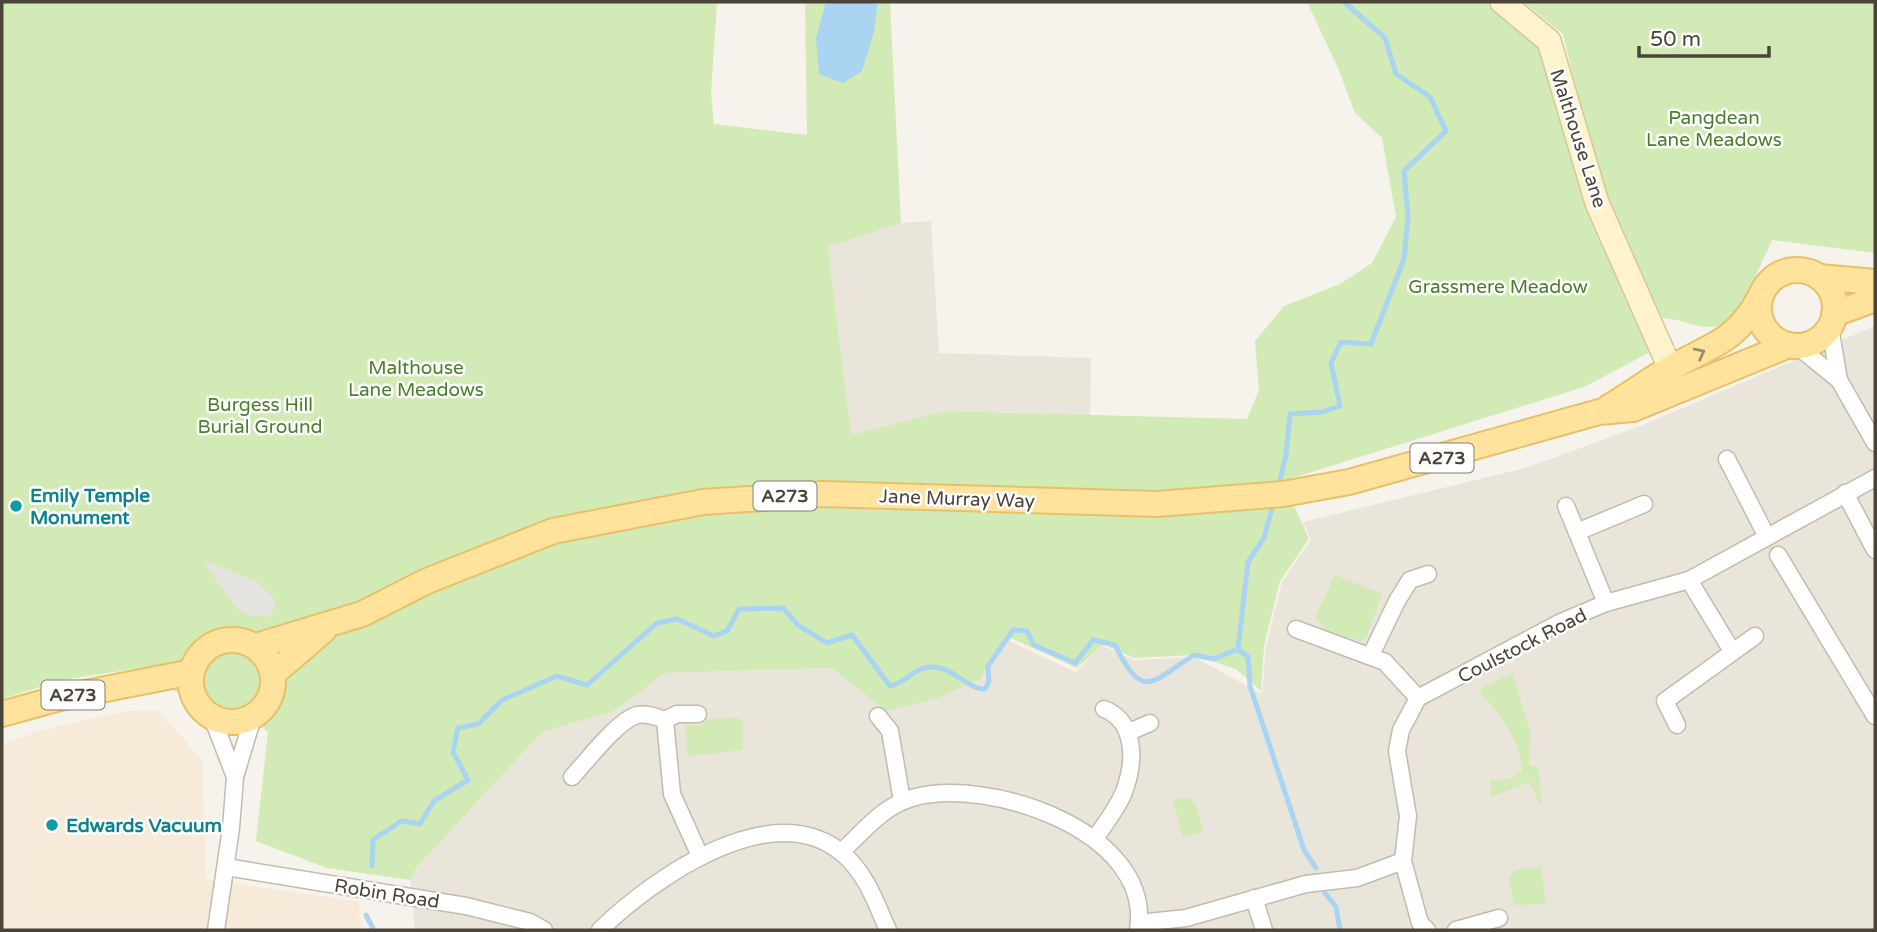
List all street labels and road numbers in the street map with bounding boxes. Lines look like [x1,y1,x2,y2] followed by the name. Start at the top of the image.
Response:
[1545,66,1611,210] street label: Malthouse Lane
[1410,444,1474,472] road number: A273
[754,482,816,510] road number: A273
[879,485,1035,513] street label: Jane Murray Way
[1454,604,1591,688] street label: Coulstock Road
[42,680,104,710] road number: A273
[333,875,441,913] street label: Robin Road

